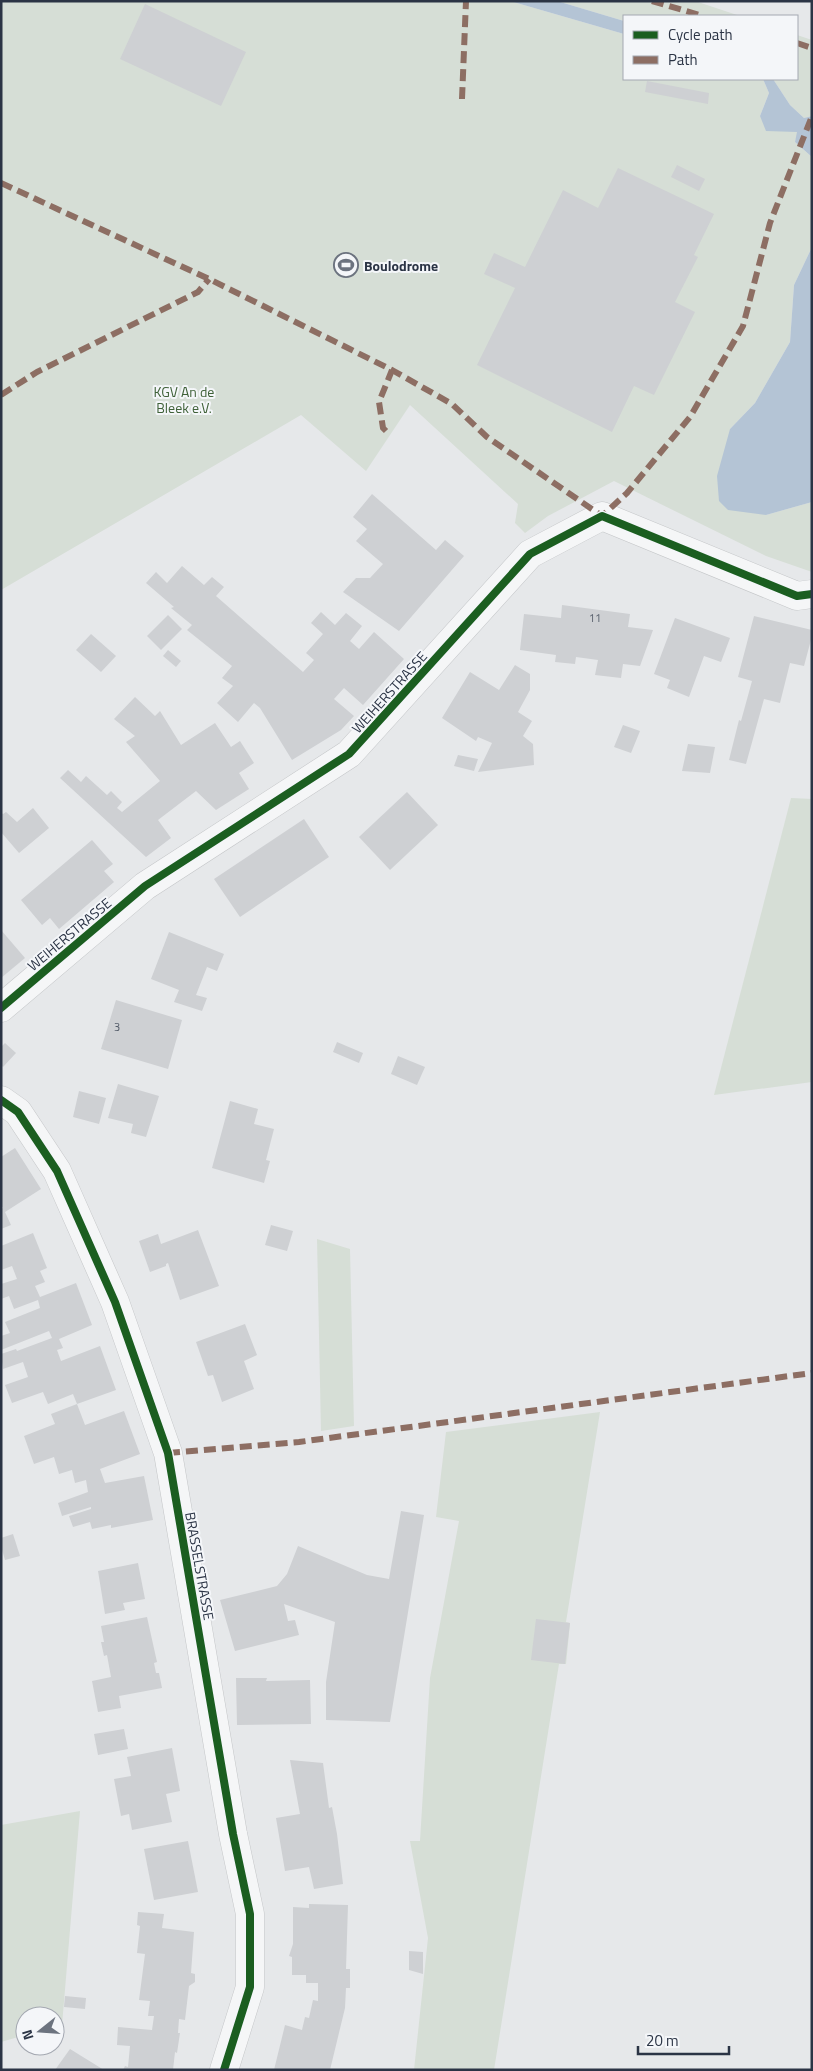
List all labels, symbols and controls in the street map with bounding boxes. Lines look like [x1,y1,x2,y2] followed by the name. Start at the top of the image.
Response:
[623,15,798,80] legend
[668,23,733,46] text: Cycle path
[668,48,698,71] text: Path
[333,252,359,278] sports icon: Boulodrome
[364,255,438,276] place label: Boulodrome
[154,381,214,418] park label: KGV An de Bleek e.V.
[589,610,601,626] house number: 11
[346,646,432,738] street label: WEIHERSTRASSE
[22,892,116,975] street label: WEIHERSTRASSE
[114,1019,120,1035] house number: 3
[180,1510,220,1622] street label: BRASSELSTRASSE
[15,2006,65,2056] north arrow
[638,2024,729,2056] scale bar
[16,2027,39,2043] text: N
[646,2029,679,2052] text: 20 m

